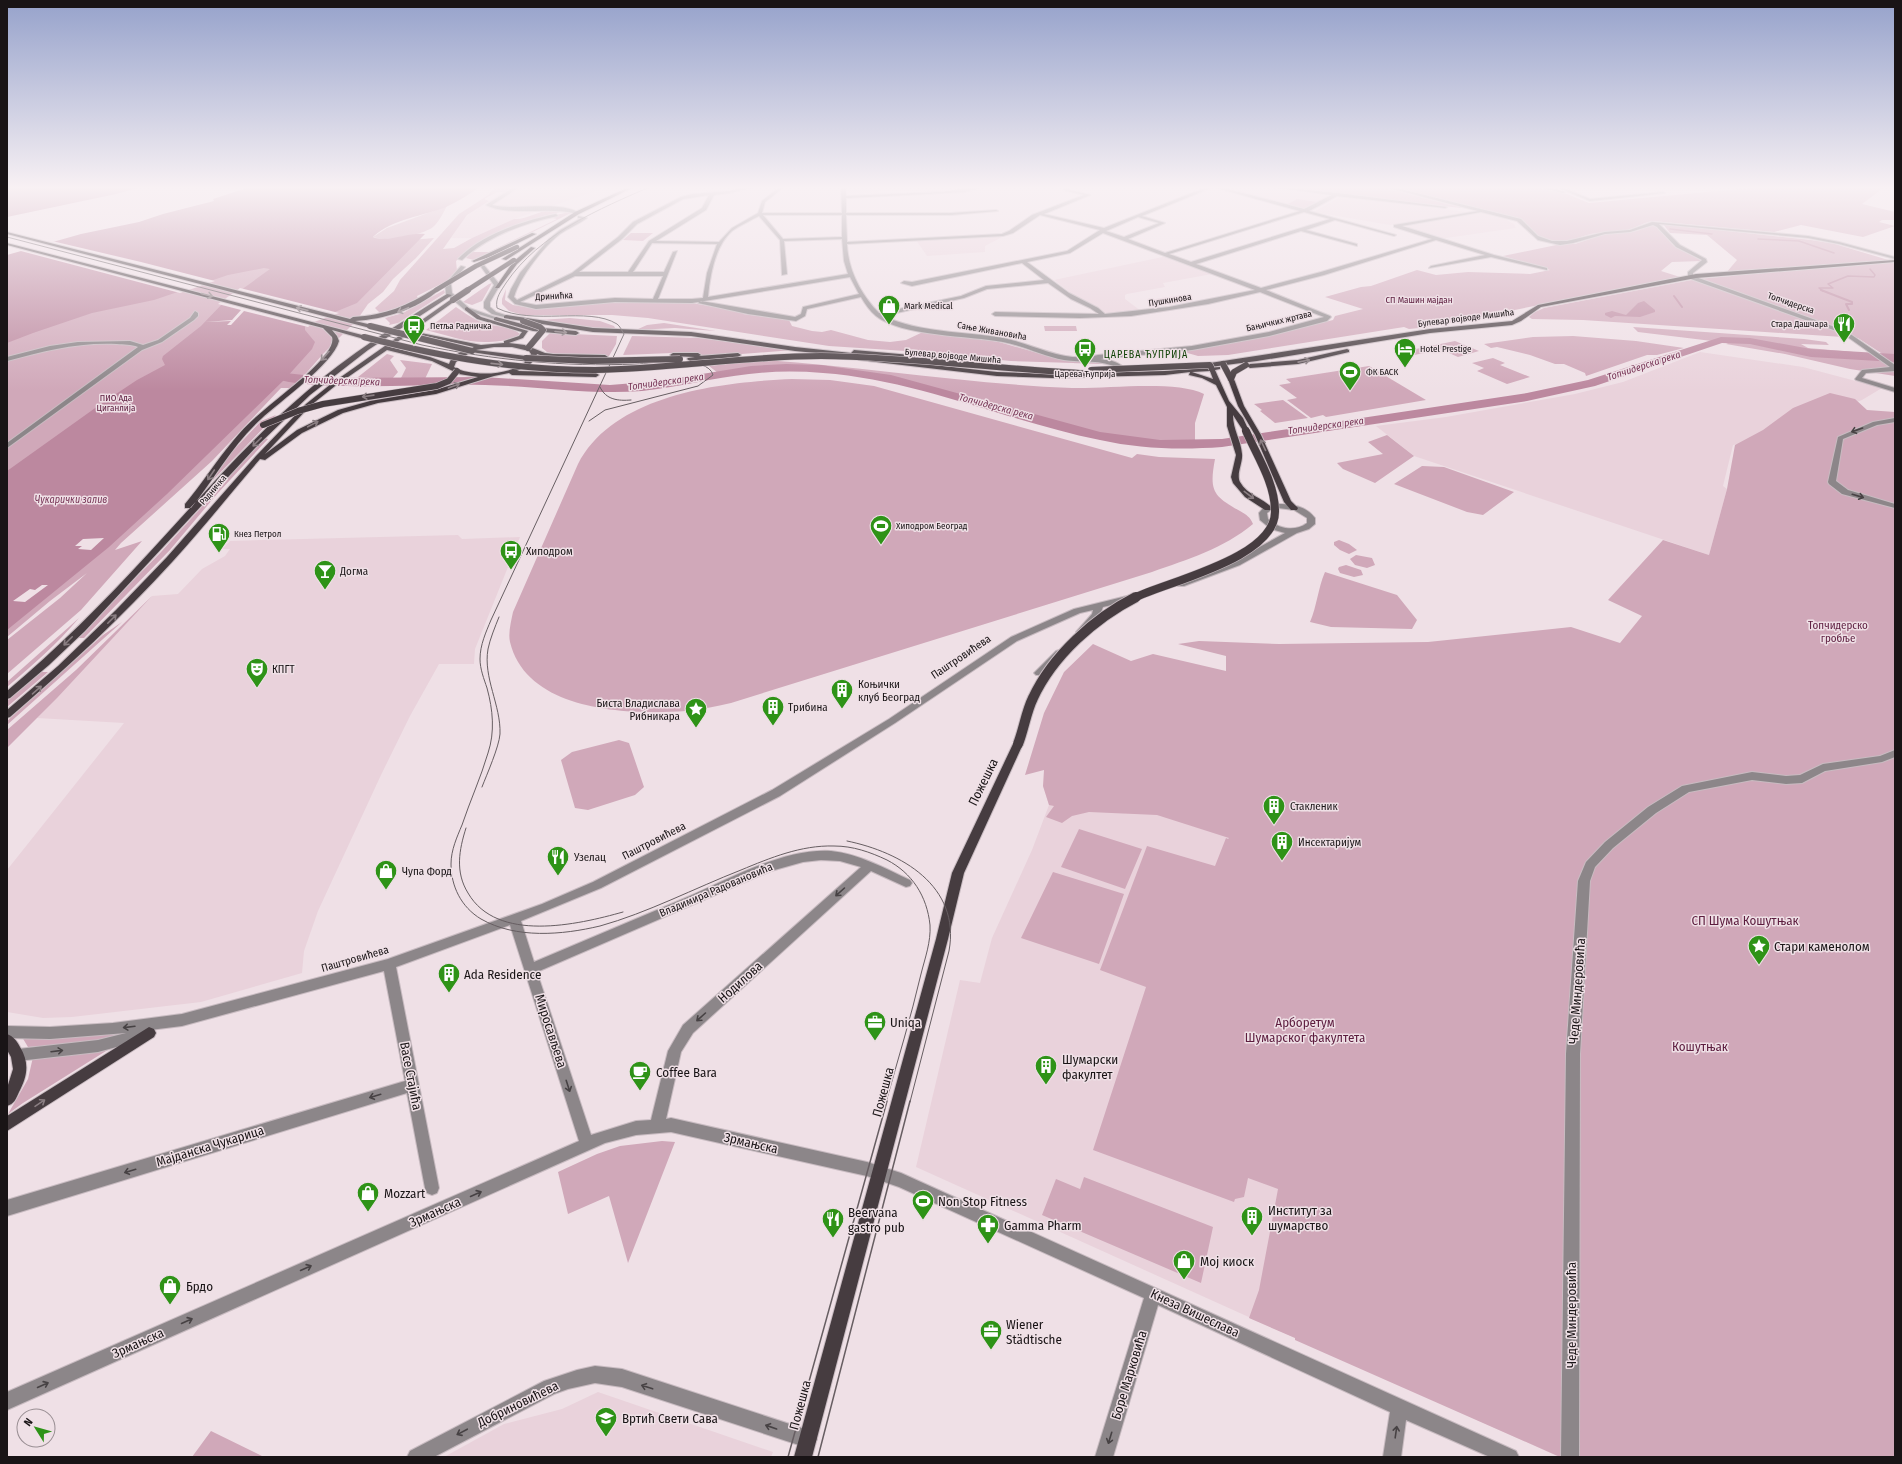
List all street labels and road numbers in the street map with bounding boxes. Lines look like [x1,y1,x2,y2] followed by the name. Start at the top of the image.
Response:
[534,290,574,302] street label: Дринићка
[1766,290,1816,316] street label: Топчидерска
[1148,292,1193,308] street label: Пушкинова
[1417,307,1515,329] street label: Булевар војводе Мишића
[1245,308,1313,333] street label: Бањичких жртава
[956,320,1028,342] street label: Сање Живановића
[904,347,1002,365] street label: Булевар војводе Мишића
[198,473,229,507] street label: Радничка
[929,632,993,682] street label: Паштровићева
[965,756,1001,808] street label: Пожешка
[620,819,688,863] street label: Паштровићева
[657,860,775,920] street label: Владимира Радовановића
[1566,938,1588,1044] street label: Чеде Миндеровића
[320,943,390,975] street label: Паштровићева
[715,958,765,1006] street label: Нодилова
[532,992,570,1070] street label: Миросављева
[397,1041,425,1111] street label: Васе Стајића
[869,1066,897,1118] street label: Пожешка
[154,1122,266,1170] street label: Мајданска Чукарица
[723,1130,779,1156] street label: Зрмањска
[407,1194,463,1230] street label: Зрмањска
[1564,1262,1579,1368] street label: Чеде Миндеровића
[1148,1286,1242,1340] street label: Кнеза Вишеслава
[110,1325,166,1361] street label: Зрмањска
[1108,1329,1150,1421] street label: Боре Марковића
[474,1378,561,1430] street label: Добриновићева
[786,1379,814,1431] street label: Пожешка

